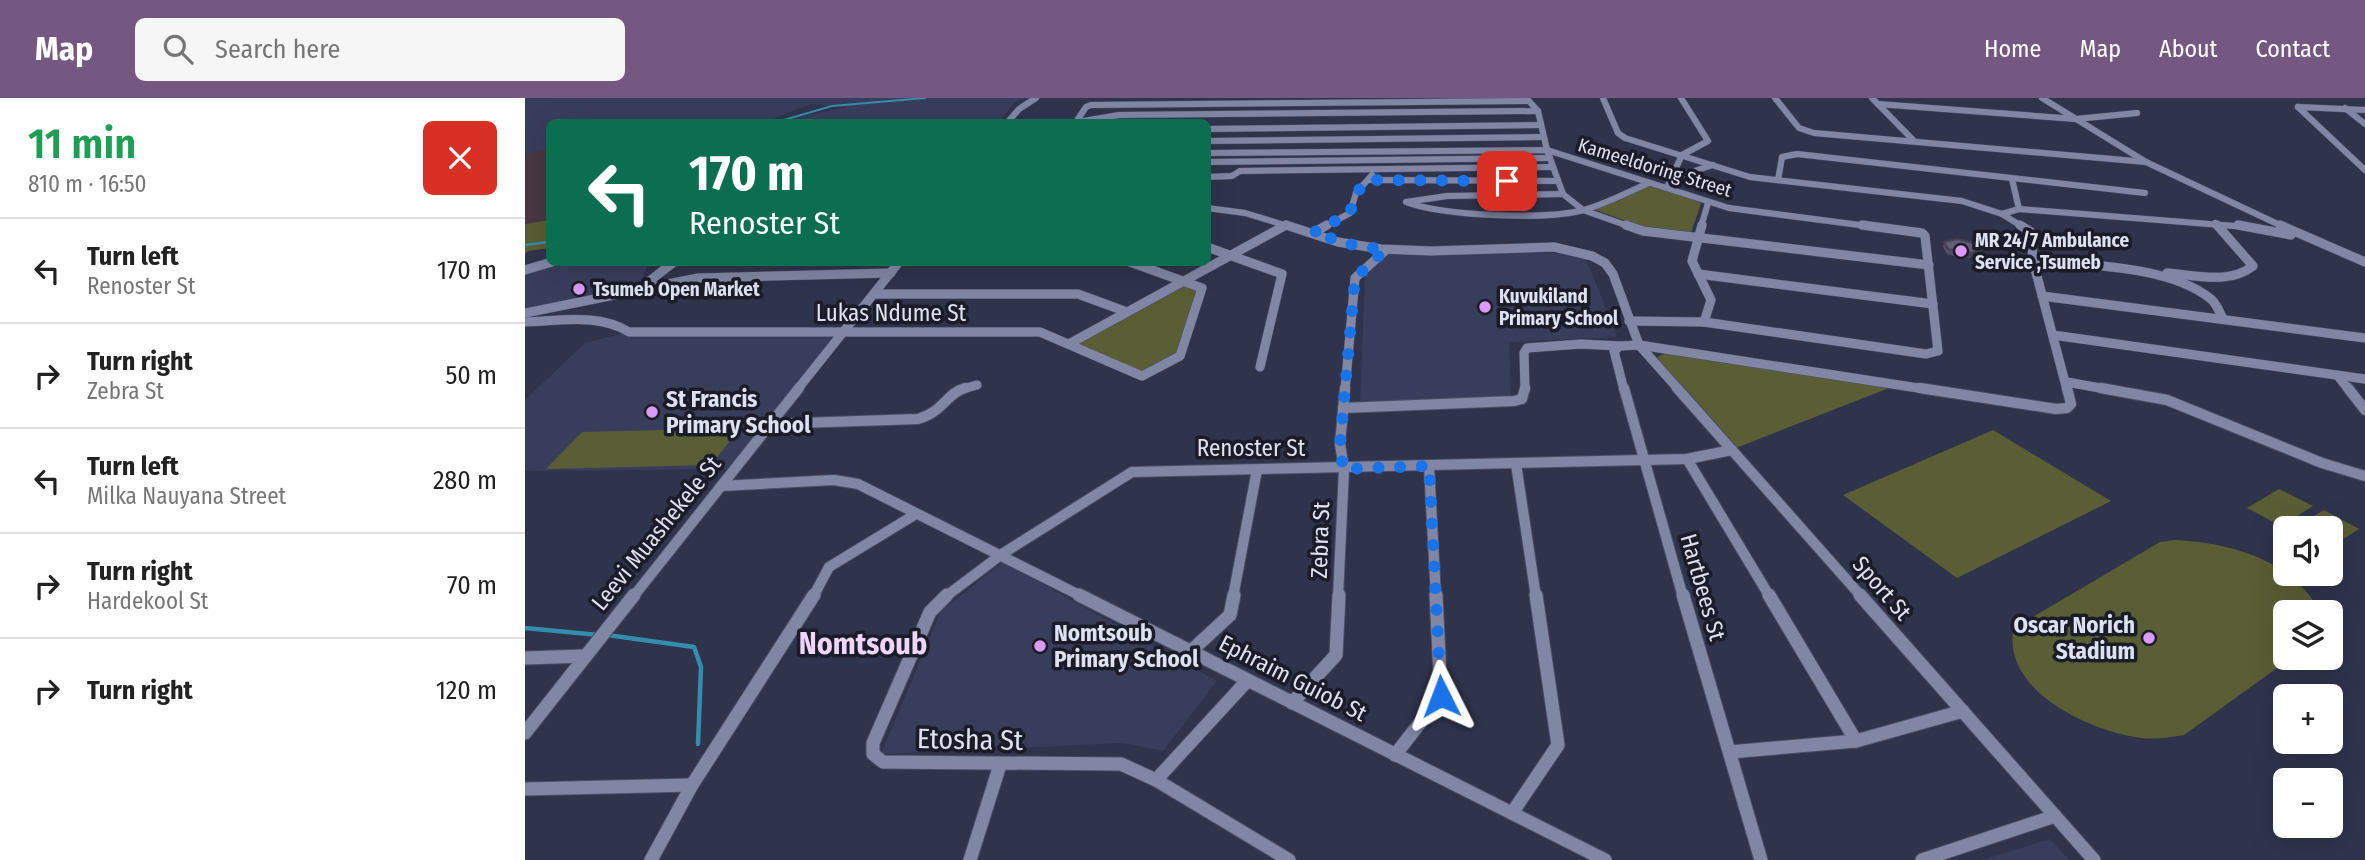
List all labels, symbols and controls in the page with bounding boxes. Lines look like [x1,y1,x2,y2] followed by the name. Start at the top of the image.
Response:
[135,18,625,81] search box
[35,29,93,69] text: Map
[159,30,197,68] icon: search
[215,34,340,65] text: Search here
[1984,35,2041,63] text: Home
[2079,35,2121,63] text: Map
[2159,35,2217,63] text: About
[2255,35,2330,63] text: Contact
[28,119,136,169] text: 11 min
[423,121,497,195] button: close
[1575,133,1735,202] street label: Kameeldoring Street
[689,144,805,203] text: 170 m
[574,147,665,238] icon: left
[1477,151,1537,211] pin
[1488,162,1526,200] icon: arrive
[28,170,147,198] text: 810 m · 16:50
[689,204,840,242] text: Renoster St
[1975,229,2129,274] place label: MR 24/7 Ambulance Service ,Tsumeb
[87,241,179,272] text: Turn left
[1953,243,1969,259] marker: MR 24/7 Ambulance Service ,Tsumeb
[28,252,66,290] icon: left
[437,255,497,286] text: 170 m
[87,272,196,300] text: Renoster St
[593,278,760,301] place label: Tsumeb Open Market
[571,281,587,297] marker: Tsumeb Open Market
[1499,285,1619,330] place label: Kuvukiland Primary School
[816,299,967,327] street label: Lukas Ndume St
[1477,299,1493,315] marker: Kuvukiland Primary School
[87,346,193,377] text: Turn right
[28,357,66,395] icon: right
[445,360,497,391] text: 50 m
[87,377,164,405] text: Zebra St
[666,385,811,439] place label: St Francis Primary School
[644,404,660,420] marker: St Francis Primary School
[1197,434,1306,462] street label: Renoster St
[585,450,727,616] street label: Leevi Muashekele St
[87,451,179,482] text: Turn left
[28,462,66,500] icon: left
[433,465,497,496] text: 280 m
[87,482,286,510] text: Milka Nauyana Street
[1305,501,1335,579] street label: Zebra St
[2273,516,2343,838] map controls
[2273,516,2343,586] button: sound
[1674,530,1732,644] street label: Hartbees St
[1847,550,1918,626] street label: Sport St
[87,556,193,587] text: Turn right
[28,567,66,605] icon: right
[447,570,497,601] text: 70 m
[87,587,208,615] text: Hardekool St
[2273,600,2343,670] button: layers
[2013,611,2135,665] place label: Oscar Norich Stadium
[1054,619,1199,673] place label: Nomtsoub Primary School
[799,626,927,662] district label: Nomtsoub
[1214,629,1372,727] street label: Ephraim Guiob St
[2141,630,2157,646] marker: Oscar Norich Stadium
[1032,638,1048,654] marker: Nomtsoub Primary School
[1404,659,1478,733] position arrow
[28,672,66,710] icon: right
[87,675,193,706] text: Turn right
[436,675,497,706] text: 120 m
[2273,684,2343,754] button: +
[917,722,1024,757] street label: Etosha St
[2273,768,2343,838] button: −

